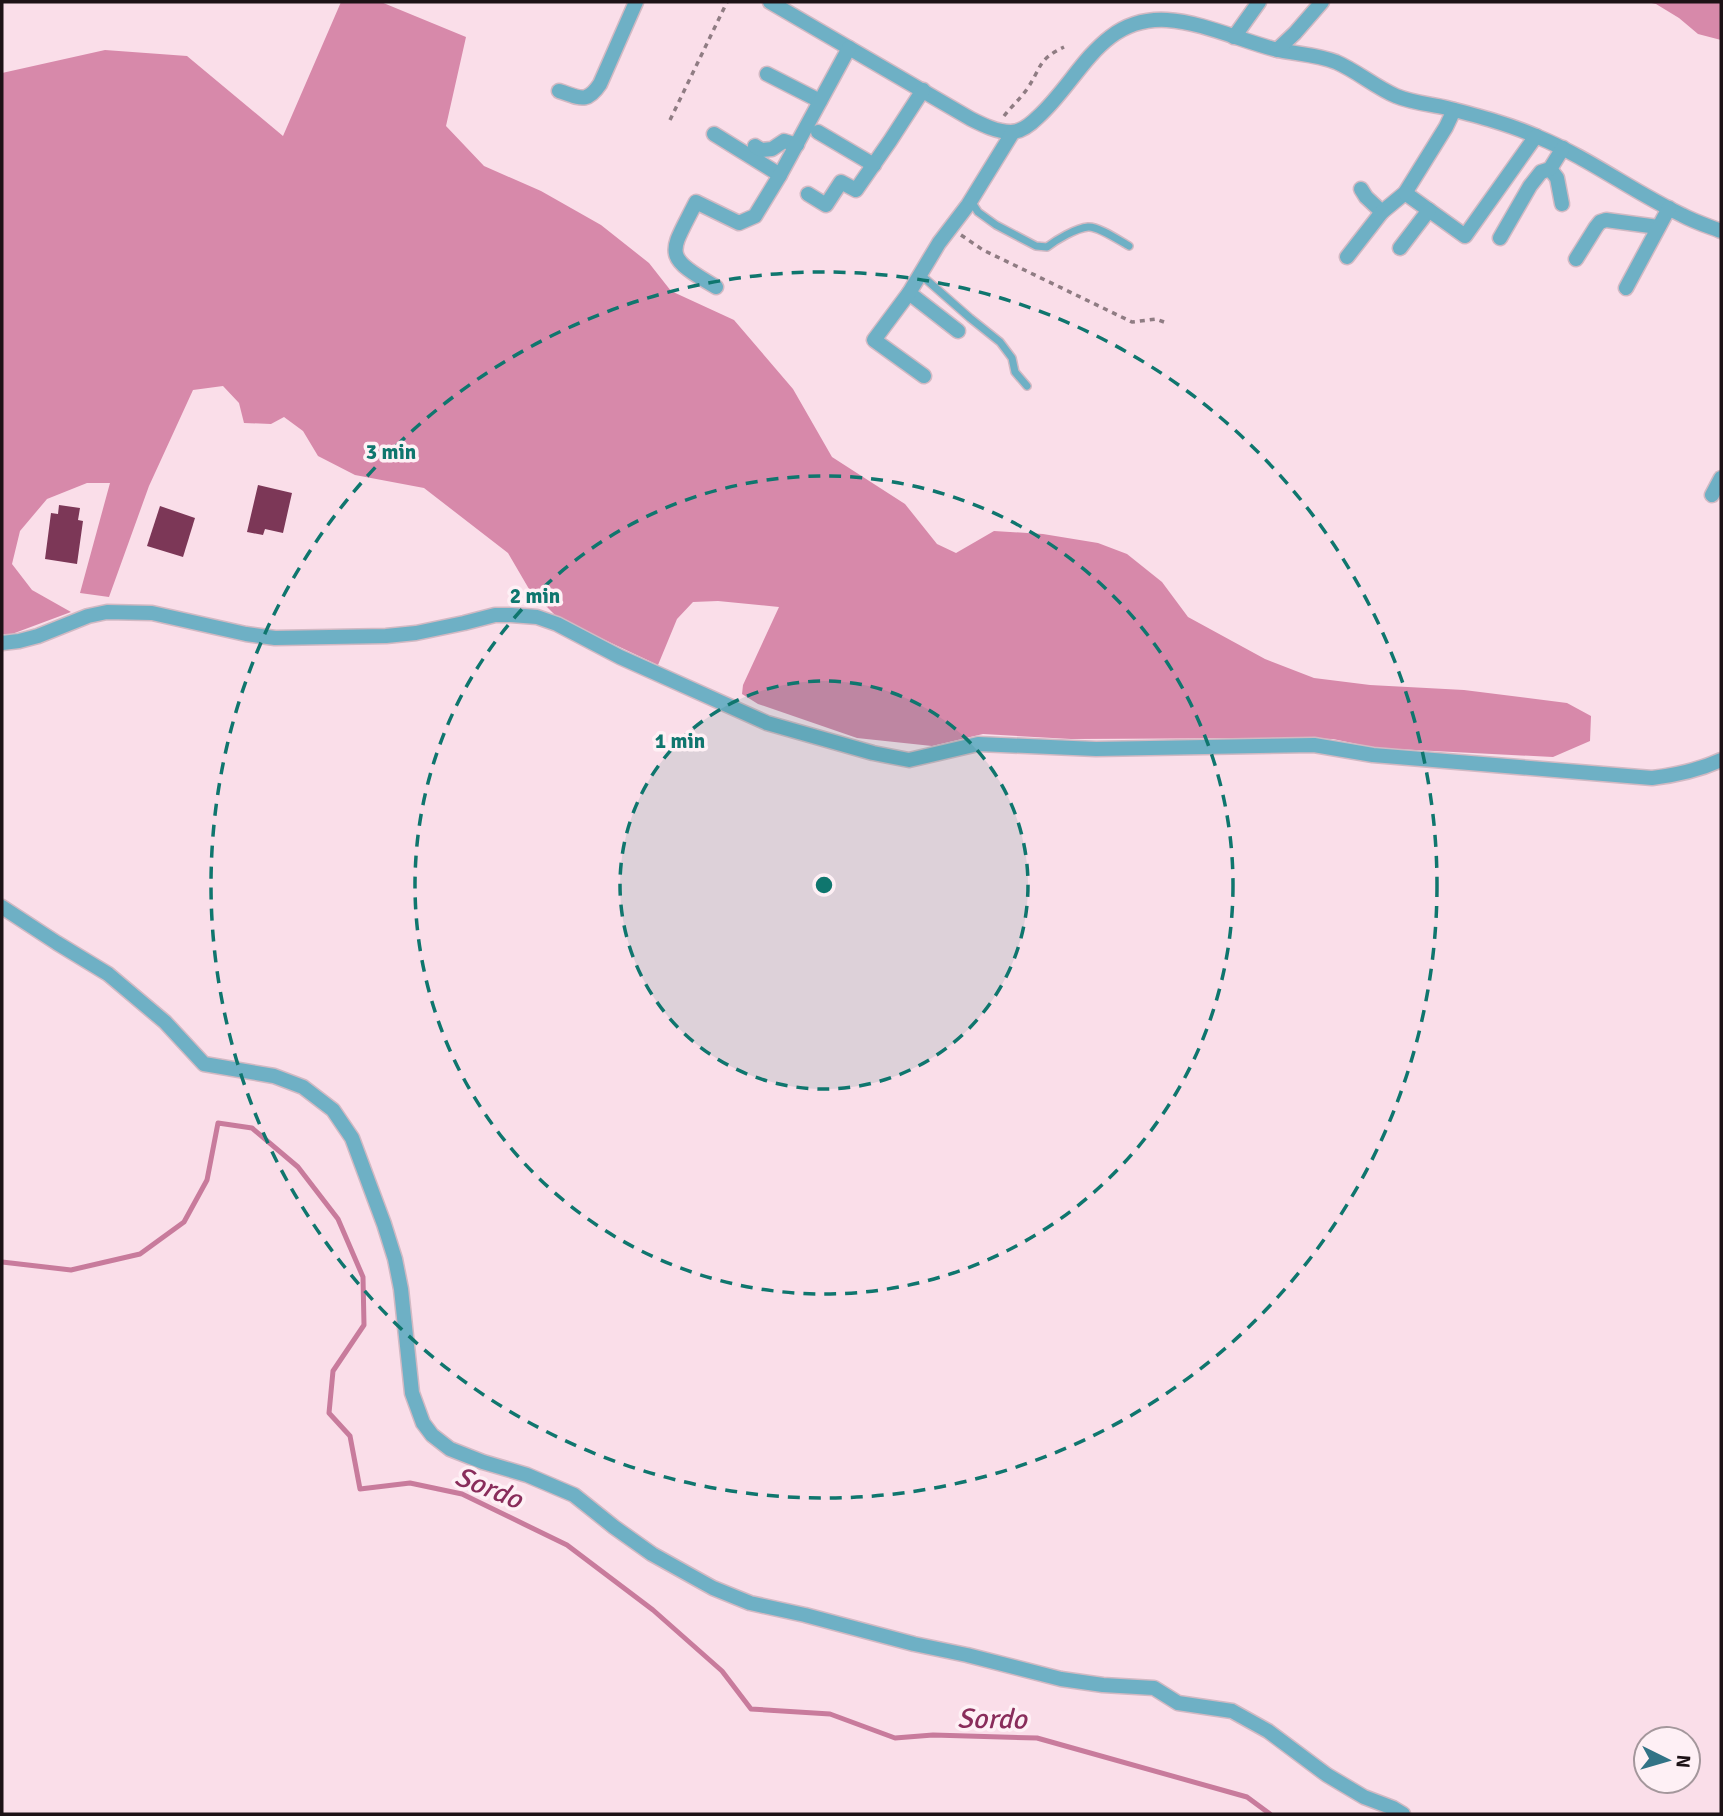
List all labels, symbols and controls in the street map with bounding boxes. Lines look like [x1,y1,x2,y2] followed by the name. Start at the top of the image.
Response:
[366,439,416,465] text: 3 min
[510,583,560,609] text: 2 min
[655,728,705,754] text: 1 min
[812,873,836,897] centre of rings
[450,1459,529,1517] water label: Sordo
[957,1701,1028,1737] water label: Sordo
[1632,1725,1702,1795] north arrow
[1670,1754,1695,1769] text: N

